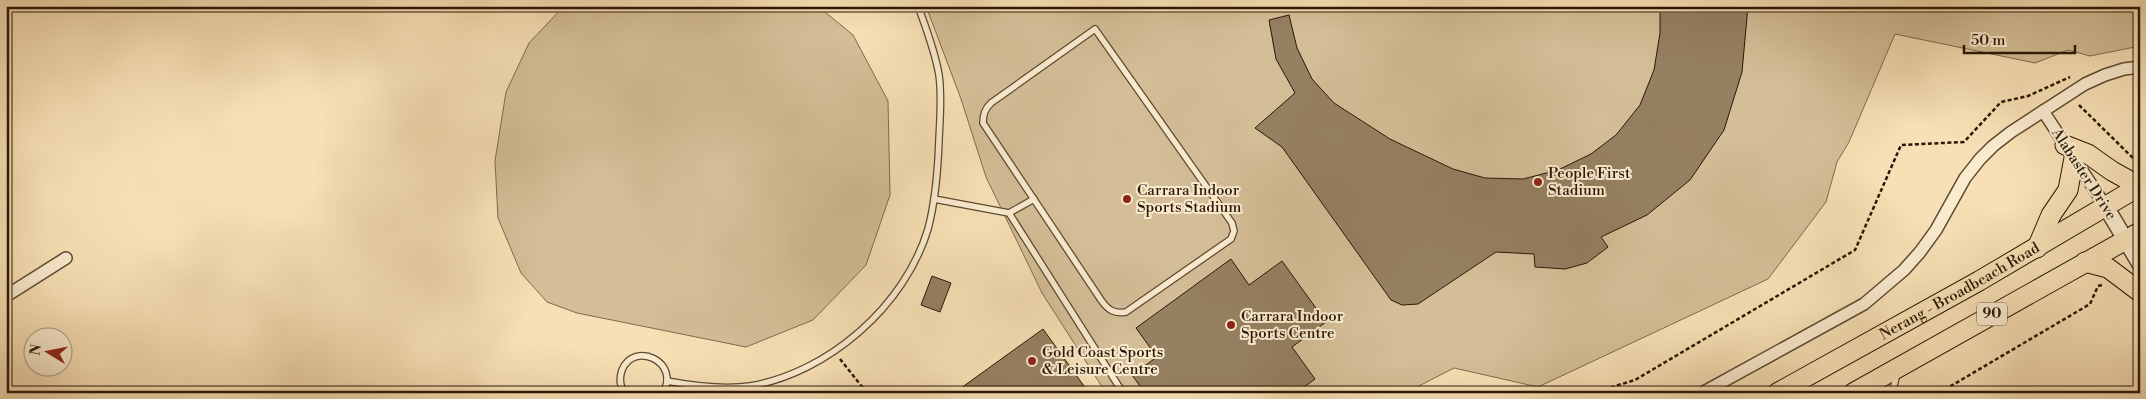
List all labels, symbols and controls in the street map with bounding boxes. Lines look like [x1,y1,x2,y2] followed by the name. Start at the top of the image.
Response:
[1964,22,2075,54] scale bar
[1971,31,2005,50] text: 50 m
[2047,124,2121,223] street label: Alabaster Drive
[1548,164,1631,200] place label: People First Stadium
[1532,176,1544,188] marker: People First Stadium
[1137,181,1242,217] place label: Carrara Indoor Sports Stadium
[1121,193,1133,205] marker: Carrara Indoor Sports Stadium
[1876,238,2043,344] street label: Nerang - Broadbeach Road
[1977,302,2007,326] road number: 90
[1241,307,1344,343] place label: Carrara Indoor Sports Centre
[1225,319,1237,331] marker: Carrara Indoor Sports Centre
[22,326,72,376] north arrow
[26,343,46,357] text: N
[1042,343,1163,379] place label: Gold Coast Sports & Leisure Centre
[1026,355,1038,367] marker: Gold Coast Sports & Leisure Centre

